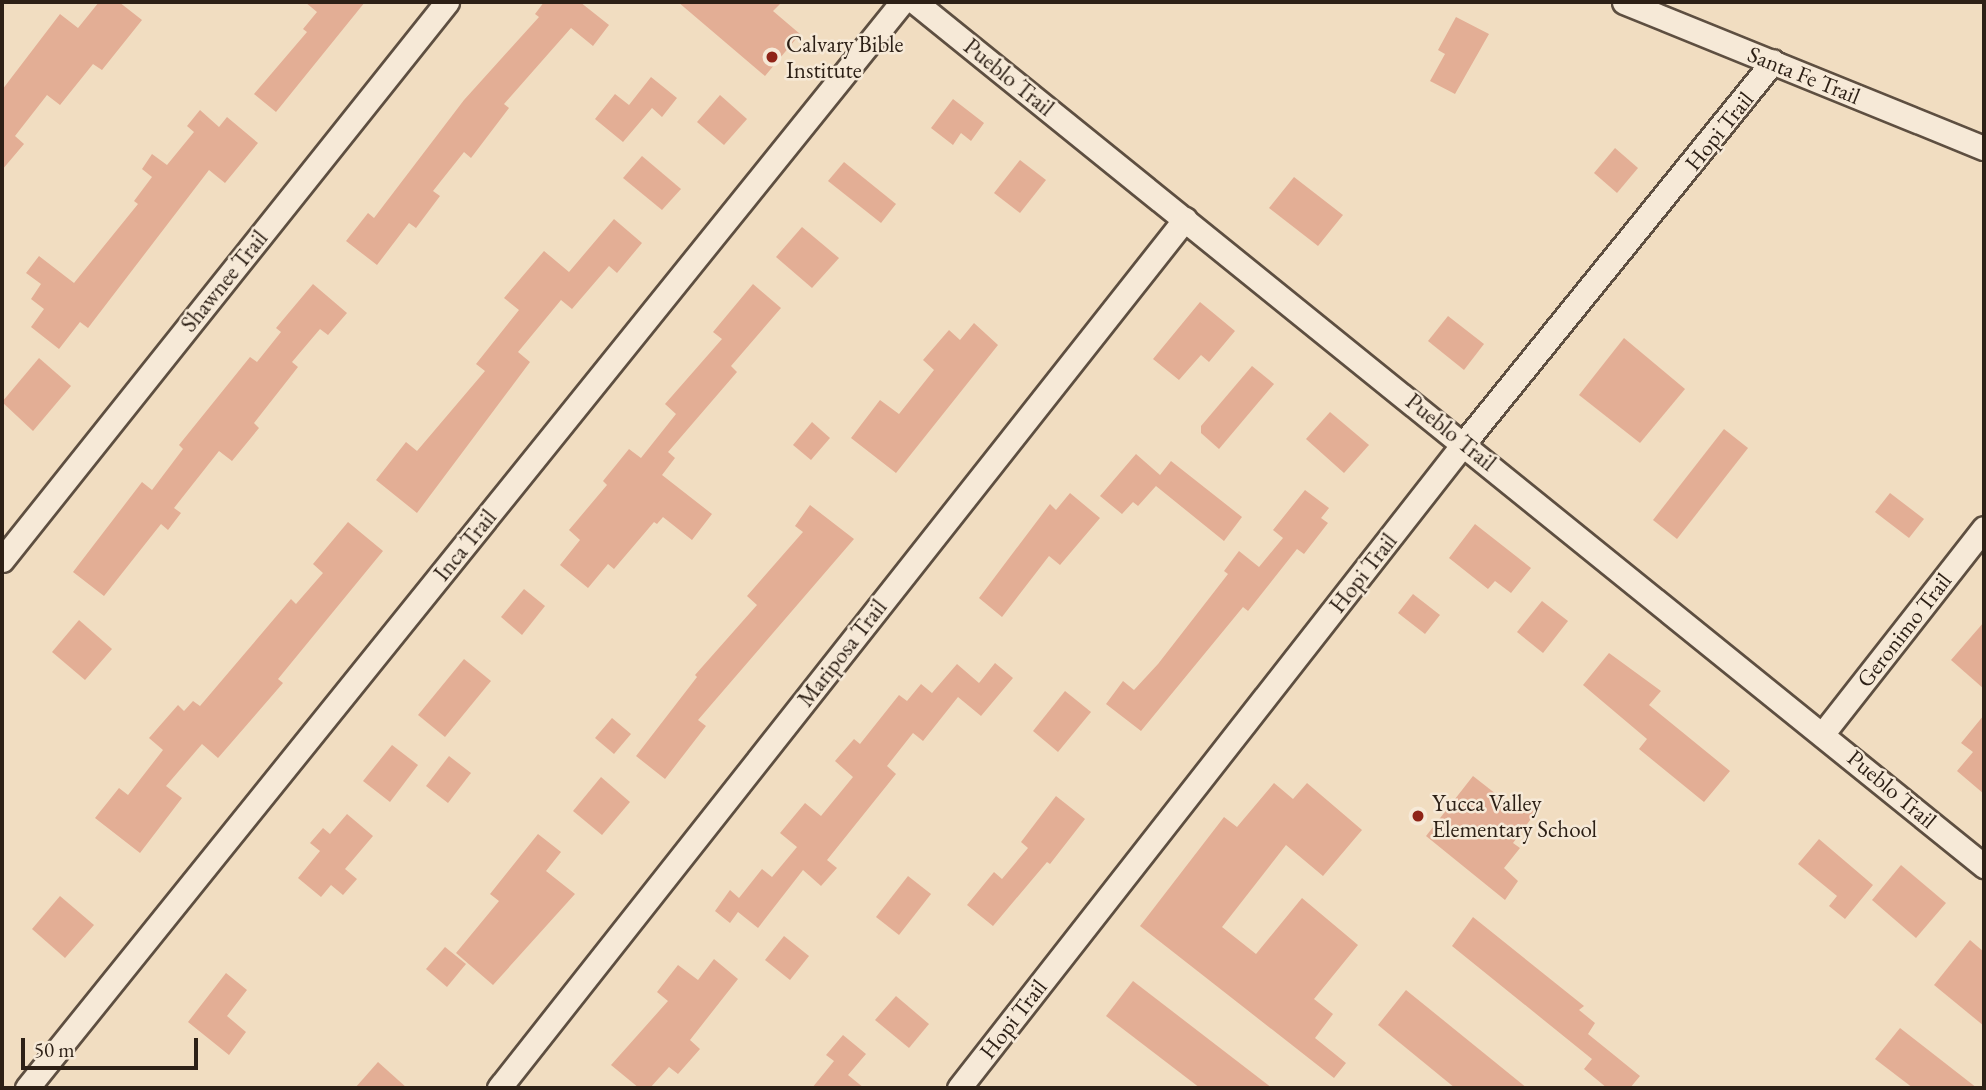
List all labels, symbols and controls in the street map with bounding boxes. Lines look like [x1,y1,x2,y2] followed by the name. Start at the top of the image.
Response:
[786,30,903,84] place label: Calvary Bible Institute
[958,32,1060,122] street label: Pueblo Trail
[1744,40,1864,110] street label: Santa Fe Trail
[764,49,780,65] marker: Calvary Bible Institute
[1679,86,1759,176] street label: Hopi Trail
[175,225,273,337] street label: Shawnee Trail
[1400,387,1502,477] street label: Pueblo Trail
[428,504,502,586] street label: Inca Trail
[1323,528,1403,618] street label: Hopi Trail
[1851,567,1957,693] street label: Geronimo Trail
[792,594,892,712] street label: Mariposa Trail
[1842,744,1942,834] street label: Pueblo Trail
[1432,789,1597,843] place label: Yucca Valley Elementary School
[1410,808,1426,824] marker: Yucca Valley Elementary School
[973,974,1053,1064] street label: Hopi Trail
[24,1024,201,1068] scale bar
[34,1036,75,1063] text: 50 m

